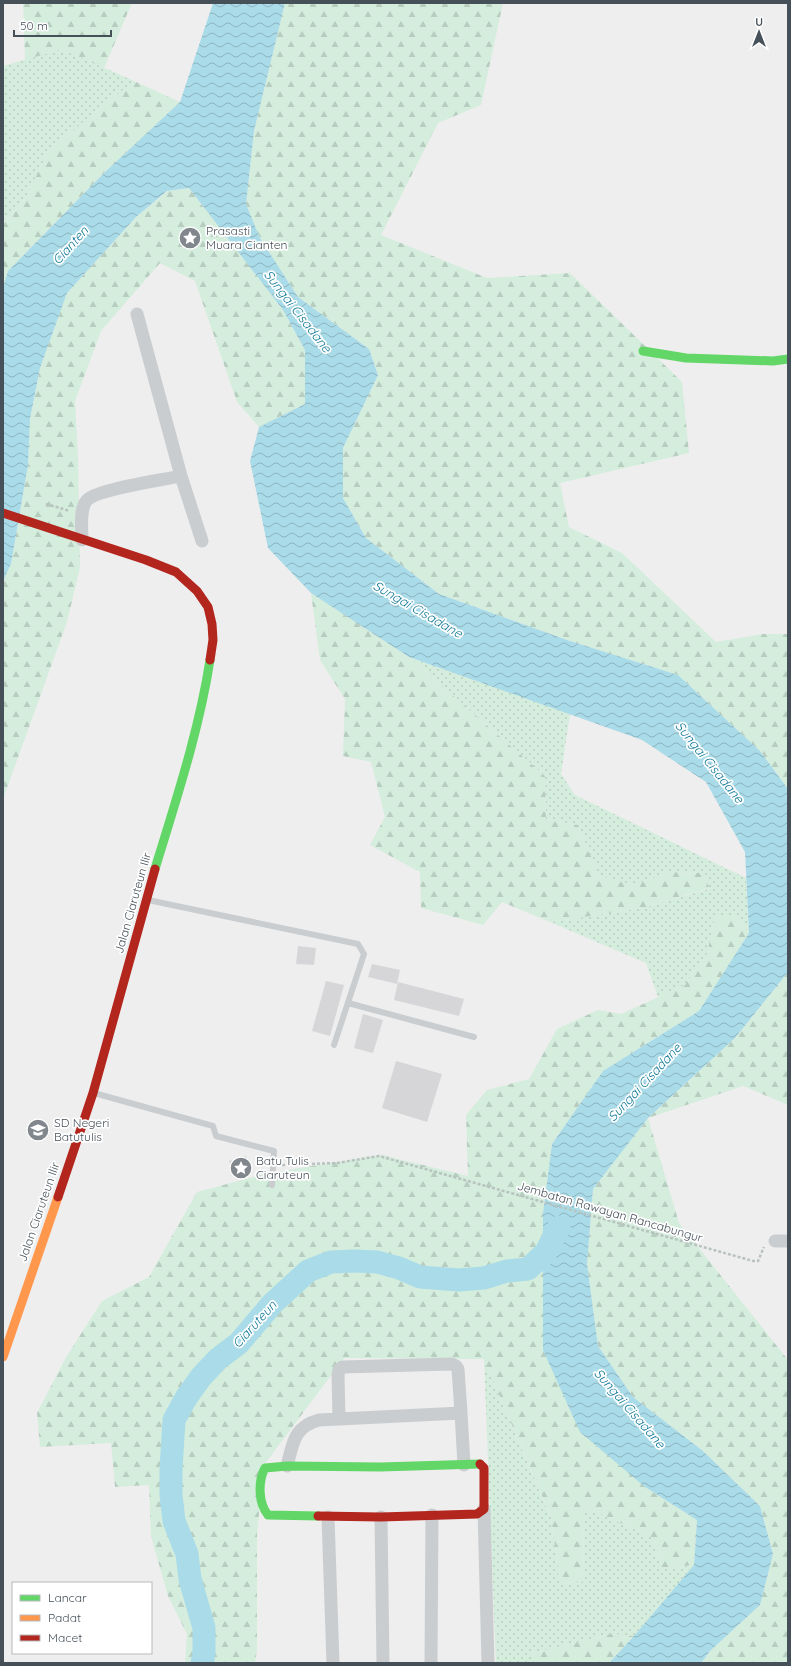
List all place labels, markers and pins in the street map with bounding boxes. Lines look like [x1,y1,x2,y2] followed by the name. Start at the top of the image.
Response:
[206,223,287,252] place label: Prasasti Muara Cianten
[177,225,203,251] place icon: Prasasti Muara Cianten
[54,1115,109,1144] place label: SD Negeri Batutulis
[25,1117,51,1143] school or university icon: SD Negeri Batutulis
[256,1153,310,1182] place label: Batu Tulis Ciaruteun
[228,1155,254,1181] place icon: Batu Tulis Ciaruteun

